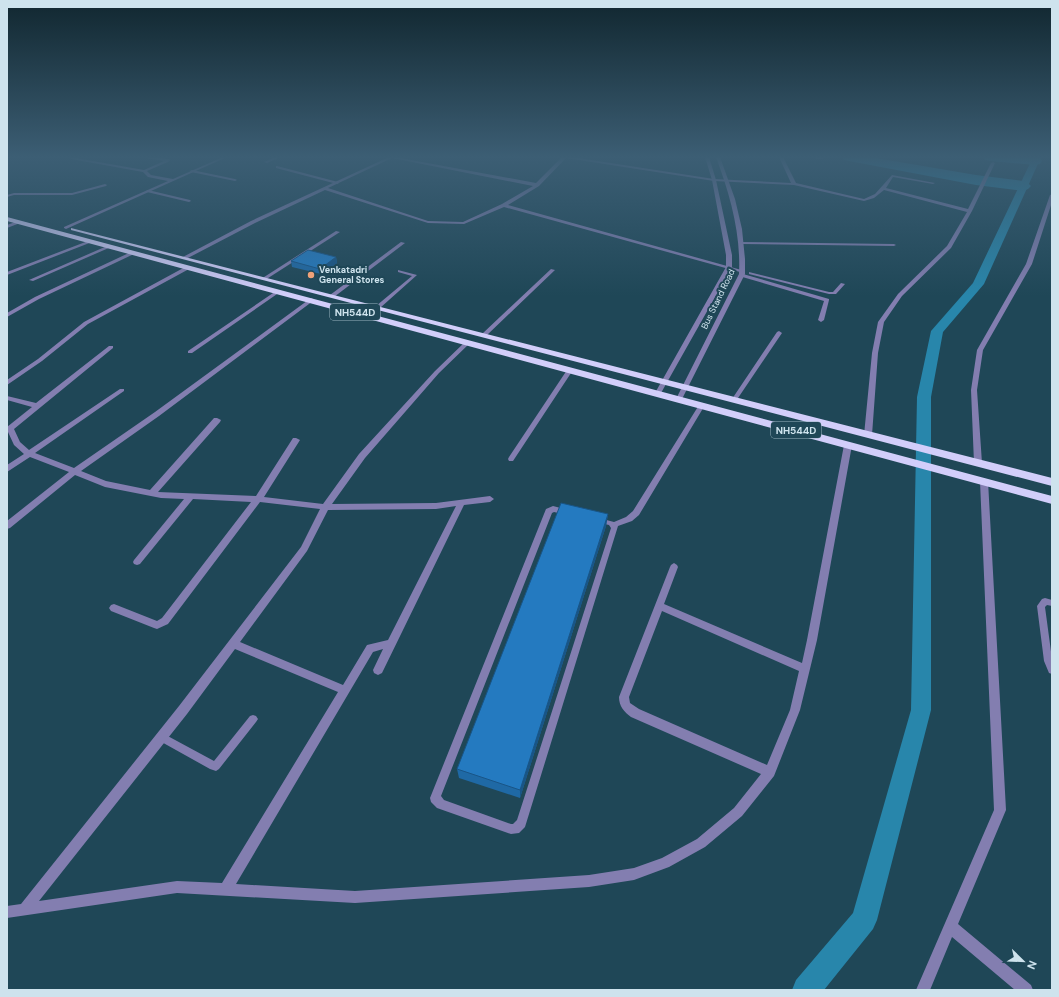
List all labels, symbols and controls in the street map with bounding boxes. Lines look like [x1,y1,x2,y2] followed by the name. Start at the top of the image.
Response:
[319,264,385,286] place label: Venkatadri General Stores
[698,267,738,331] street label: Bus Stand Road
[306,270,316,280] marker: Venkatadri General Stores
[330,304,380,320] road number: NH544D
[771,422,821,438] road number: NH544D
[1003,941,1043,981] north arrow
[1024,958,1040,971] text: N

